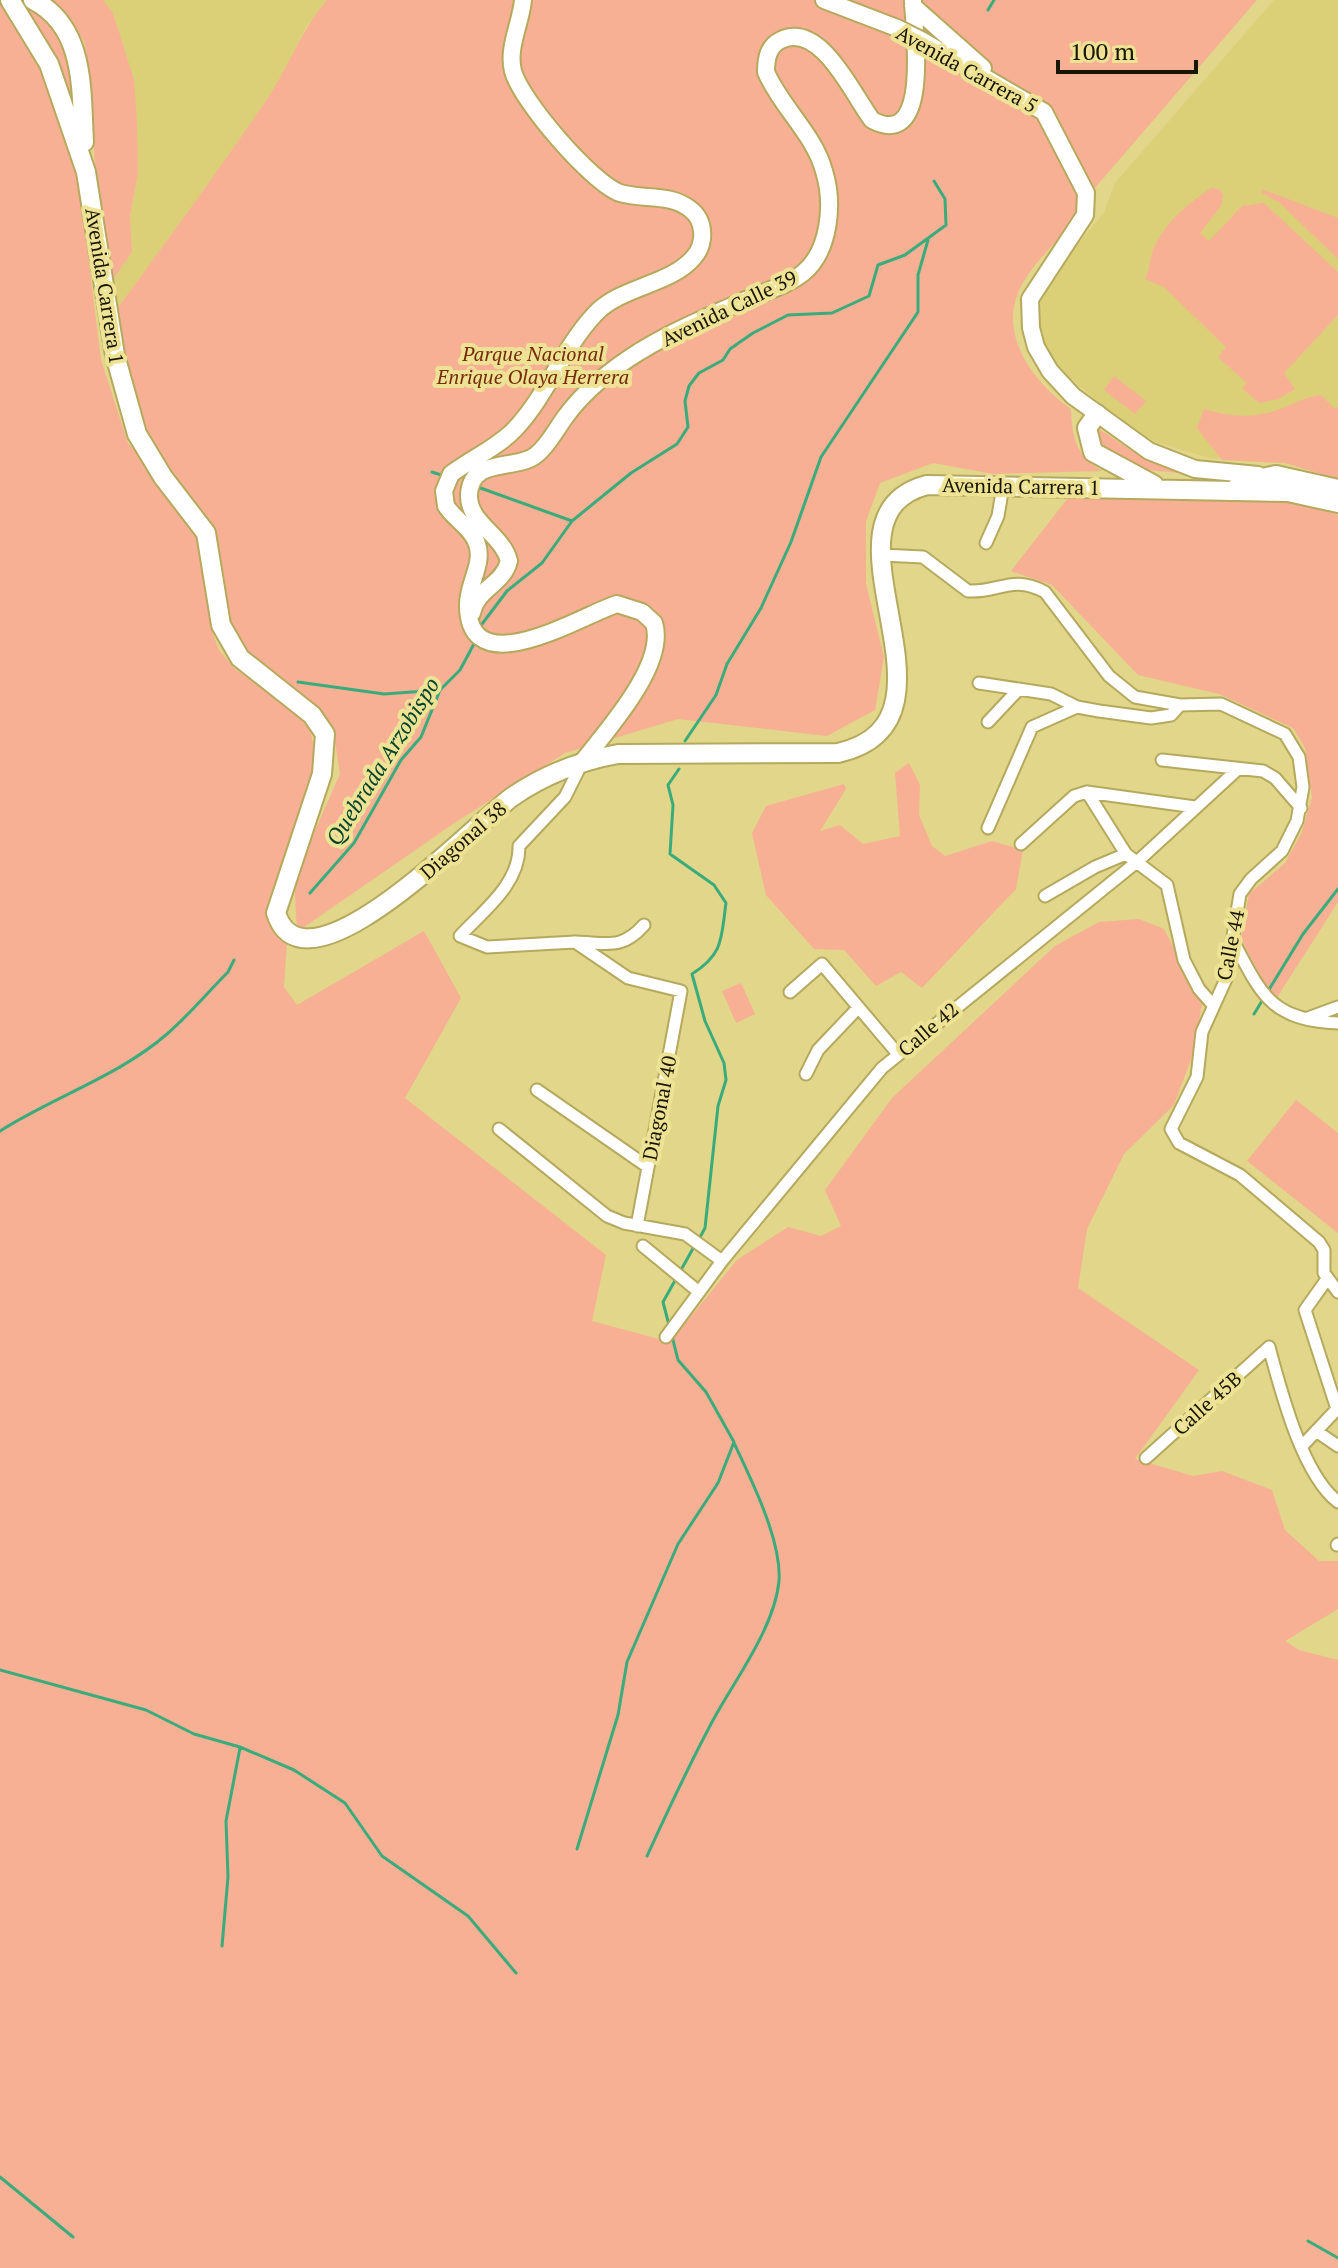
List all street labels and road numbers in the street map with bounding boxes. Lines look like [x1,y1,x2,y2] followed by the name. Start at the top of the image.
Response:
[891,19,1043,119] street label: Avenida Carrera 5
[79,206,131,366] street label: Avenida Carrera 1
[657,264,801,352] street label: Avenida Calle 39
[942,471,1100,501] street label: Avenida Carrera 1
[414,795,512,885] street label: Diagonal 38
[1210,907,1250,983] street label: Calle 44
[892,996,964,1062] street label: Calle 42
[636,1053,682,1163] street label: Diagonal 40
[1167,1365,1247,1441] street label: Calle 45B

